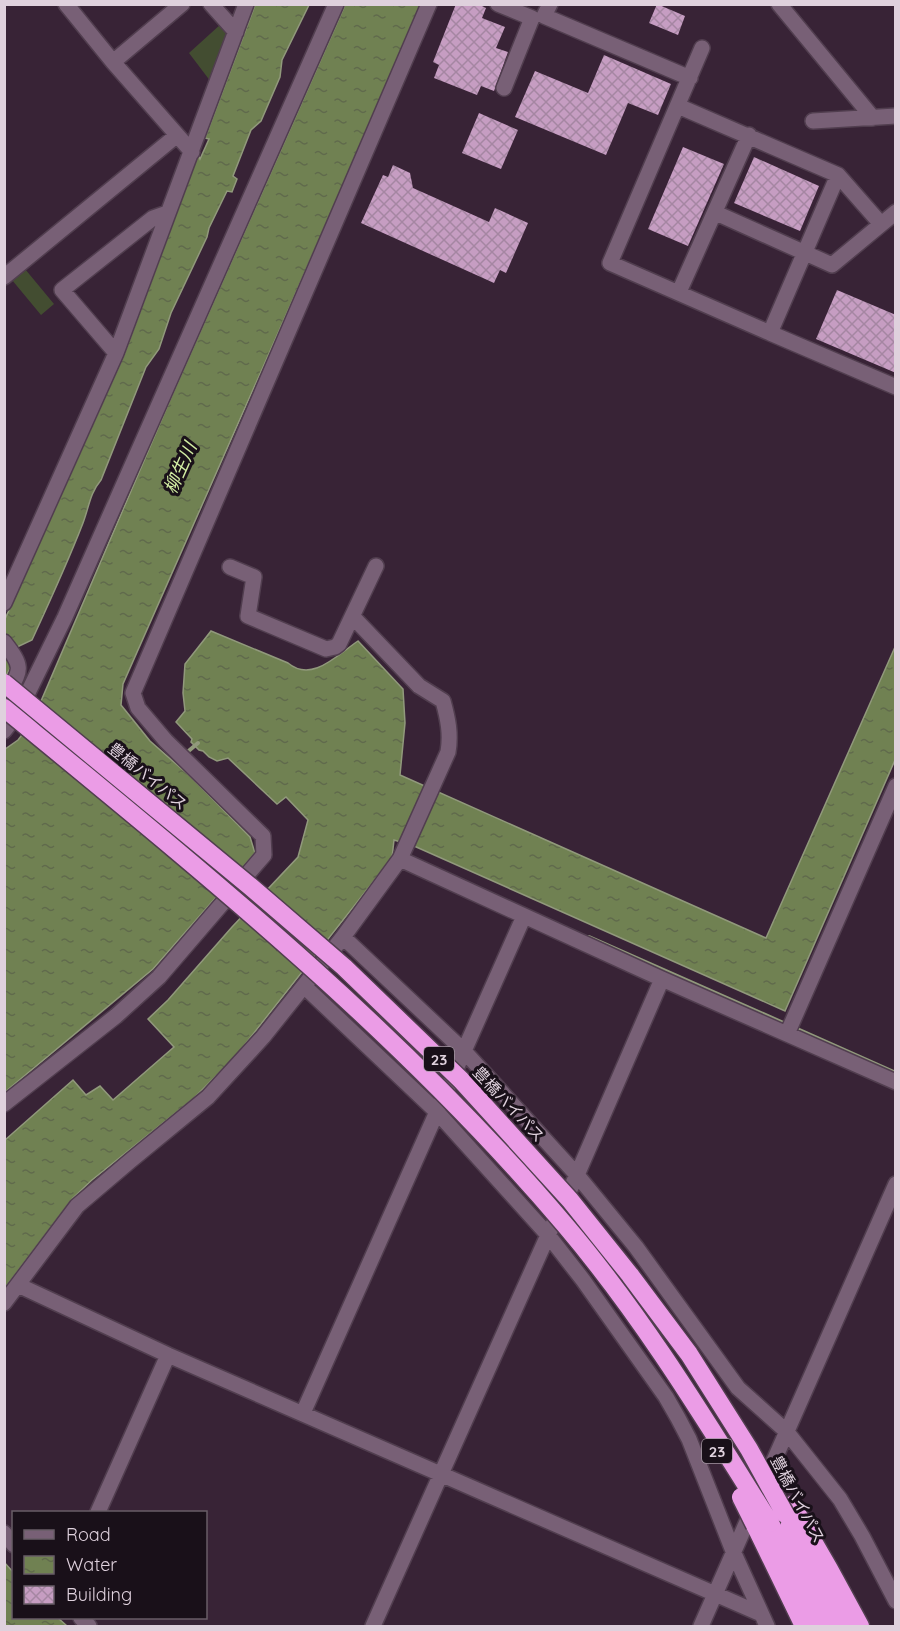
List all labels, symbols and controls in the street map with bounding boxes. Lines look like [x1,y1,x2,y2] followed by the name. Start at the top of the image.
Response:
[159,437,202,497] water label: 柳生川
[105,738,191,814] street label: 豊橋バイパス
[424,1047,454,1071] road number: 23
[469,1062,549,1146] street label: 豊橋バイパス
[702,1439,732,1463] road number: 23
[767,1452,829,1546] street label: 豊橋バイパス
[12,1511,207,1619] legend
[66,1523,111,1546] text: Road
[66,1553,117,1576] text: Water
[66,1583,132,1606] text: Building

